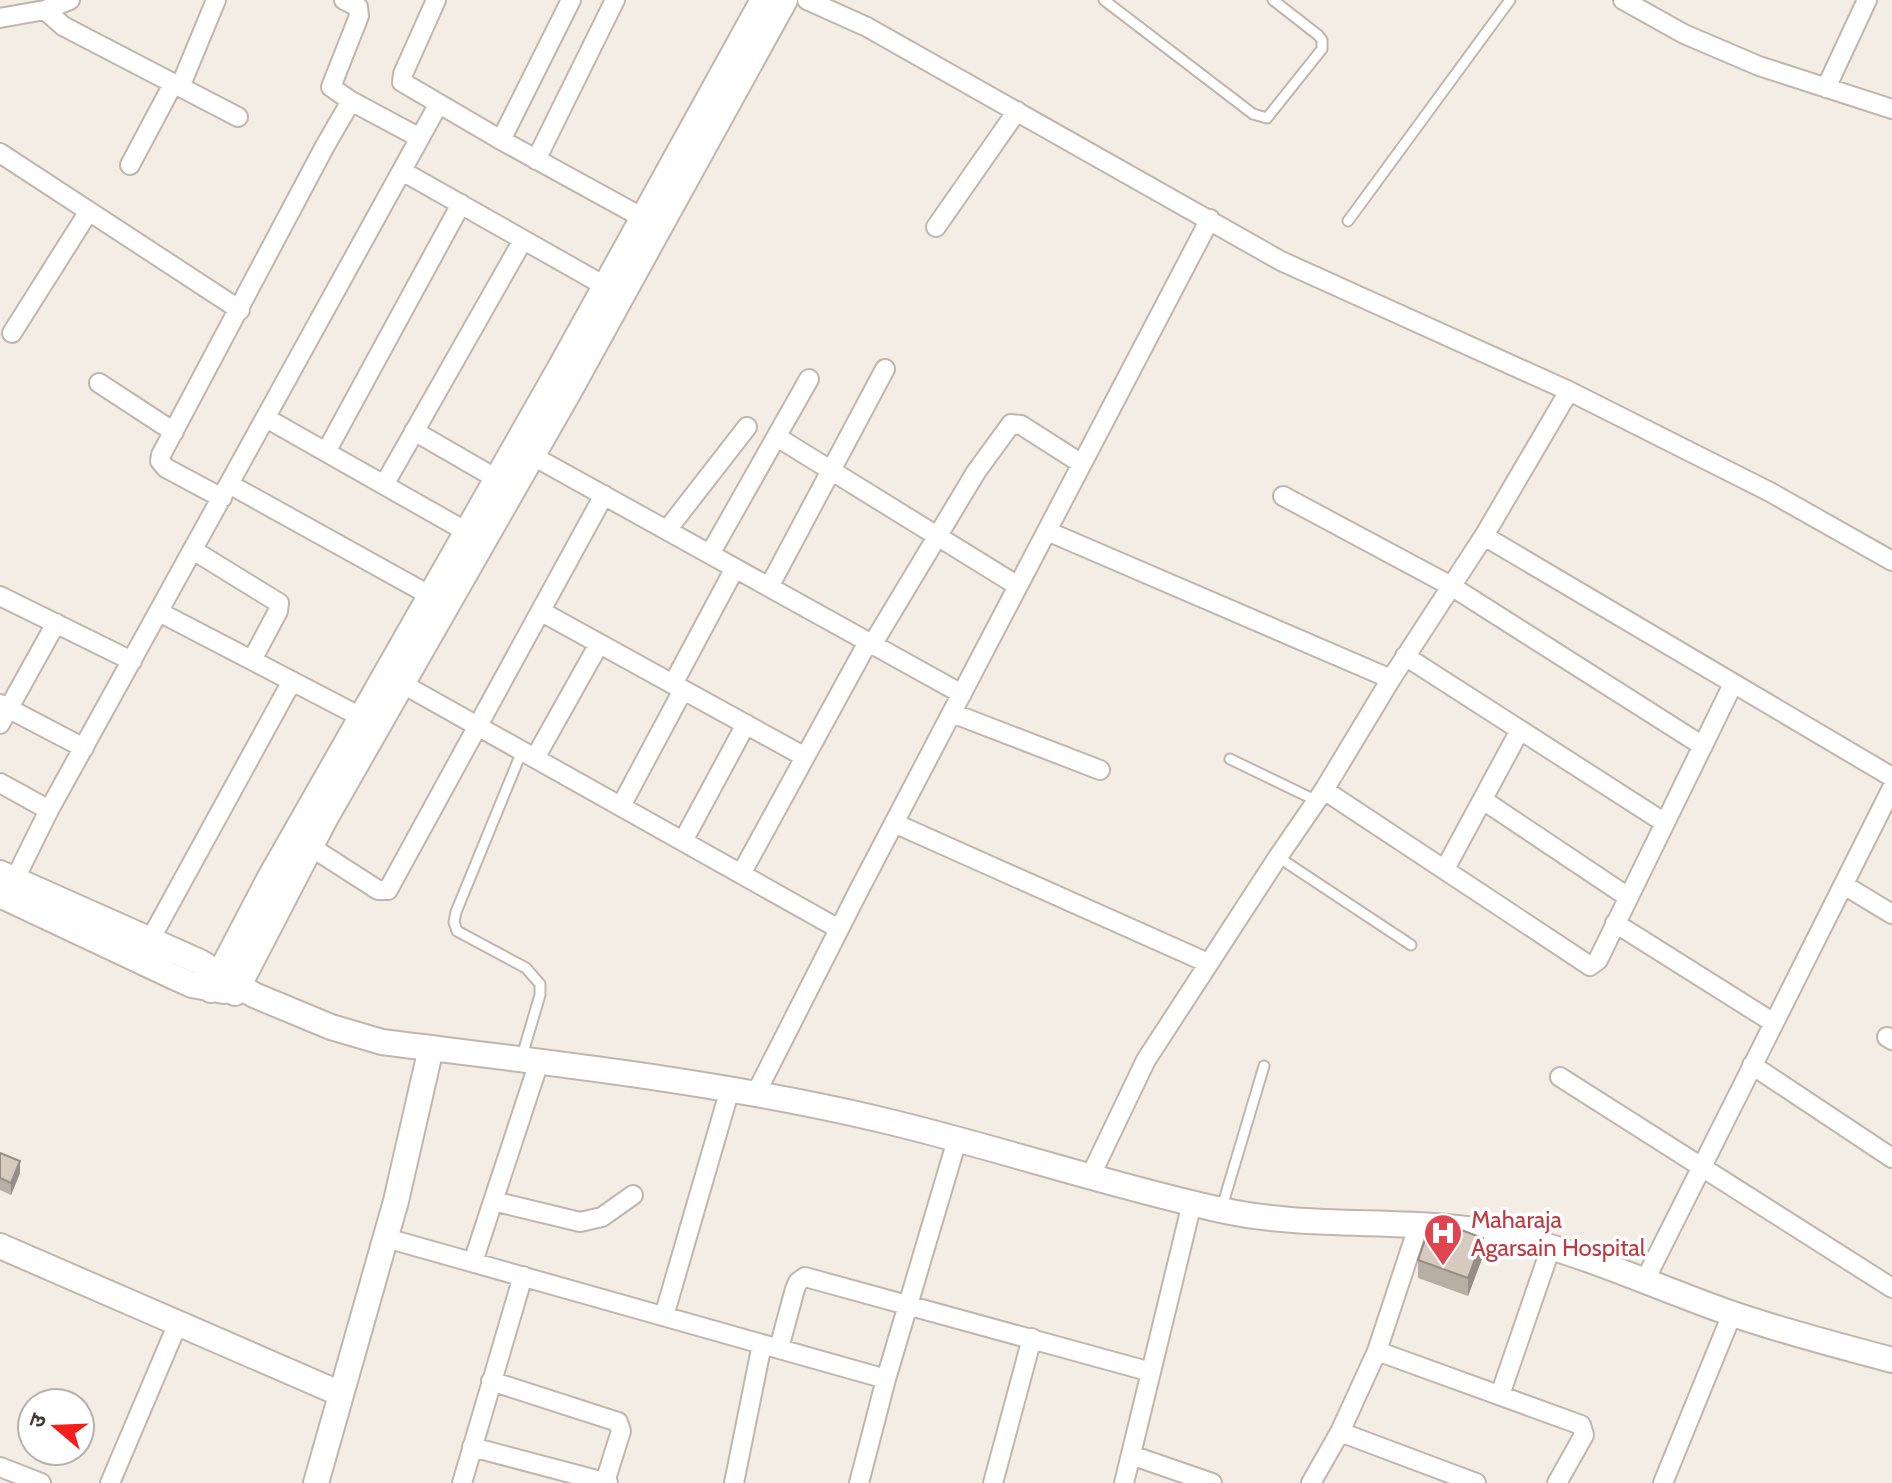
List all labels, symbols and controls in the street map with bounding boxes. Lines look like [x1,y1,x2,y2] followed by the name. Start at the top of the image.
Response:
[1471,1205,1646,1262] place label: Maharaja Agarsain Hospital
[1422,1212,1464,1267] hospital icon: Maharaja Agarsain Hospital
[16,1387,96,1467] north arrow
[23,1409,53,1431] text: उ

